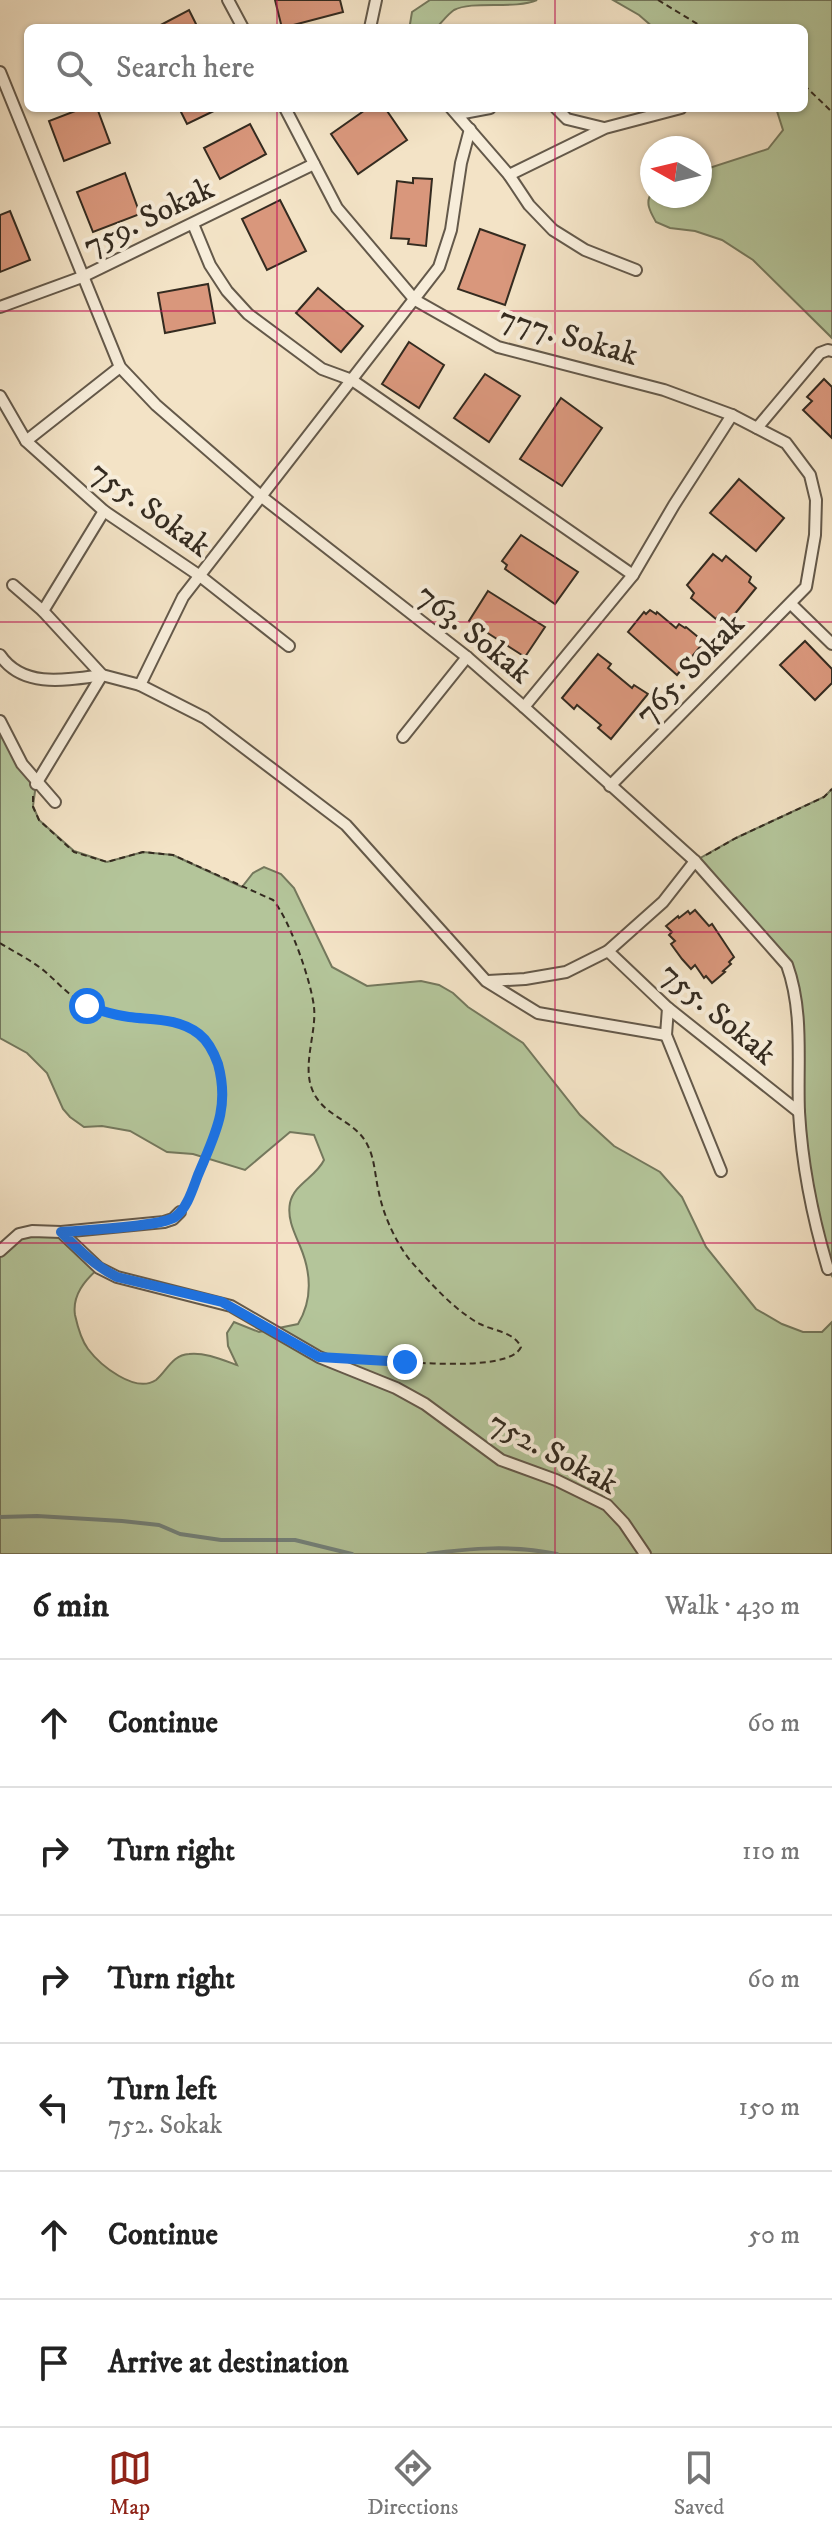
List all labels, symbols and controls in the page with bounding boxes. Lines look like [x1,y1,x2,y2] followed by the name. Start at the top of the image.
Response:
[24,24,808,112] search box
[52,46,96,90] icon: search
[116,50,255,87] text: Search here
[640,136,712,208] north arrow
[77,169,221,267] street label: 759. Sokak
[495,298,643,376] street label: 777. Sokak
[82,452,218,567] street label: 755. Sokak
[408,576,540,693] street label: 763. Sokak
[627,605,754,734] street label: 765. Sokak
[651,954,784,1075] street label: 755. Sokak
[69,988,105,1024] route start
[387,1344,423,1380] route end
[481,1403,625,1505] street label: 752. Sokak
[32,1585,109,1627] text: 6 min
[665,1590,800,1623] text: Walk · 430 m
[32,1701,76,1745] icon: ahead
[108,1705,218,1742] text: Continue
[747,1707,800,1740] text: 60 m
[32,1829,76,1873] icon: right
[108,1833,235,1870] text: Turn right
[742,1835,800,1868] text: 110 m
[32,1957,76,2001] icon: right
[108,1961,235,1998] text: Turn right
[747,1963,800,1996] text: 60 m
[108,2072,217,2109] text: Turn left
[32,2085,76,2129] icon: left
[739,2091,800,2124] text: 150 m
[108,2109,222,2142] text: 752. Sokak
[32,2213,76,2257] icon: ahead
[108,2217,218,2254] text: Continue
[748,2219,800,2252] text: 50 m
[32,2341,76,2385] icon: arrive
[108,2345,349,2382] text: Arrive at destination
[108,2446,152,2521] tab: Map
[367,2446,458,2521] tab: Directions
[674,2446,724,2521] tab: Saved

